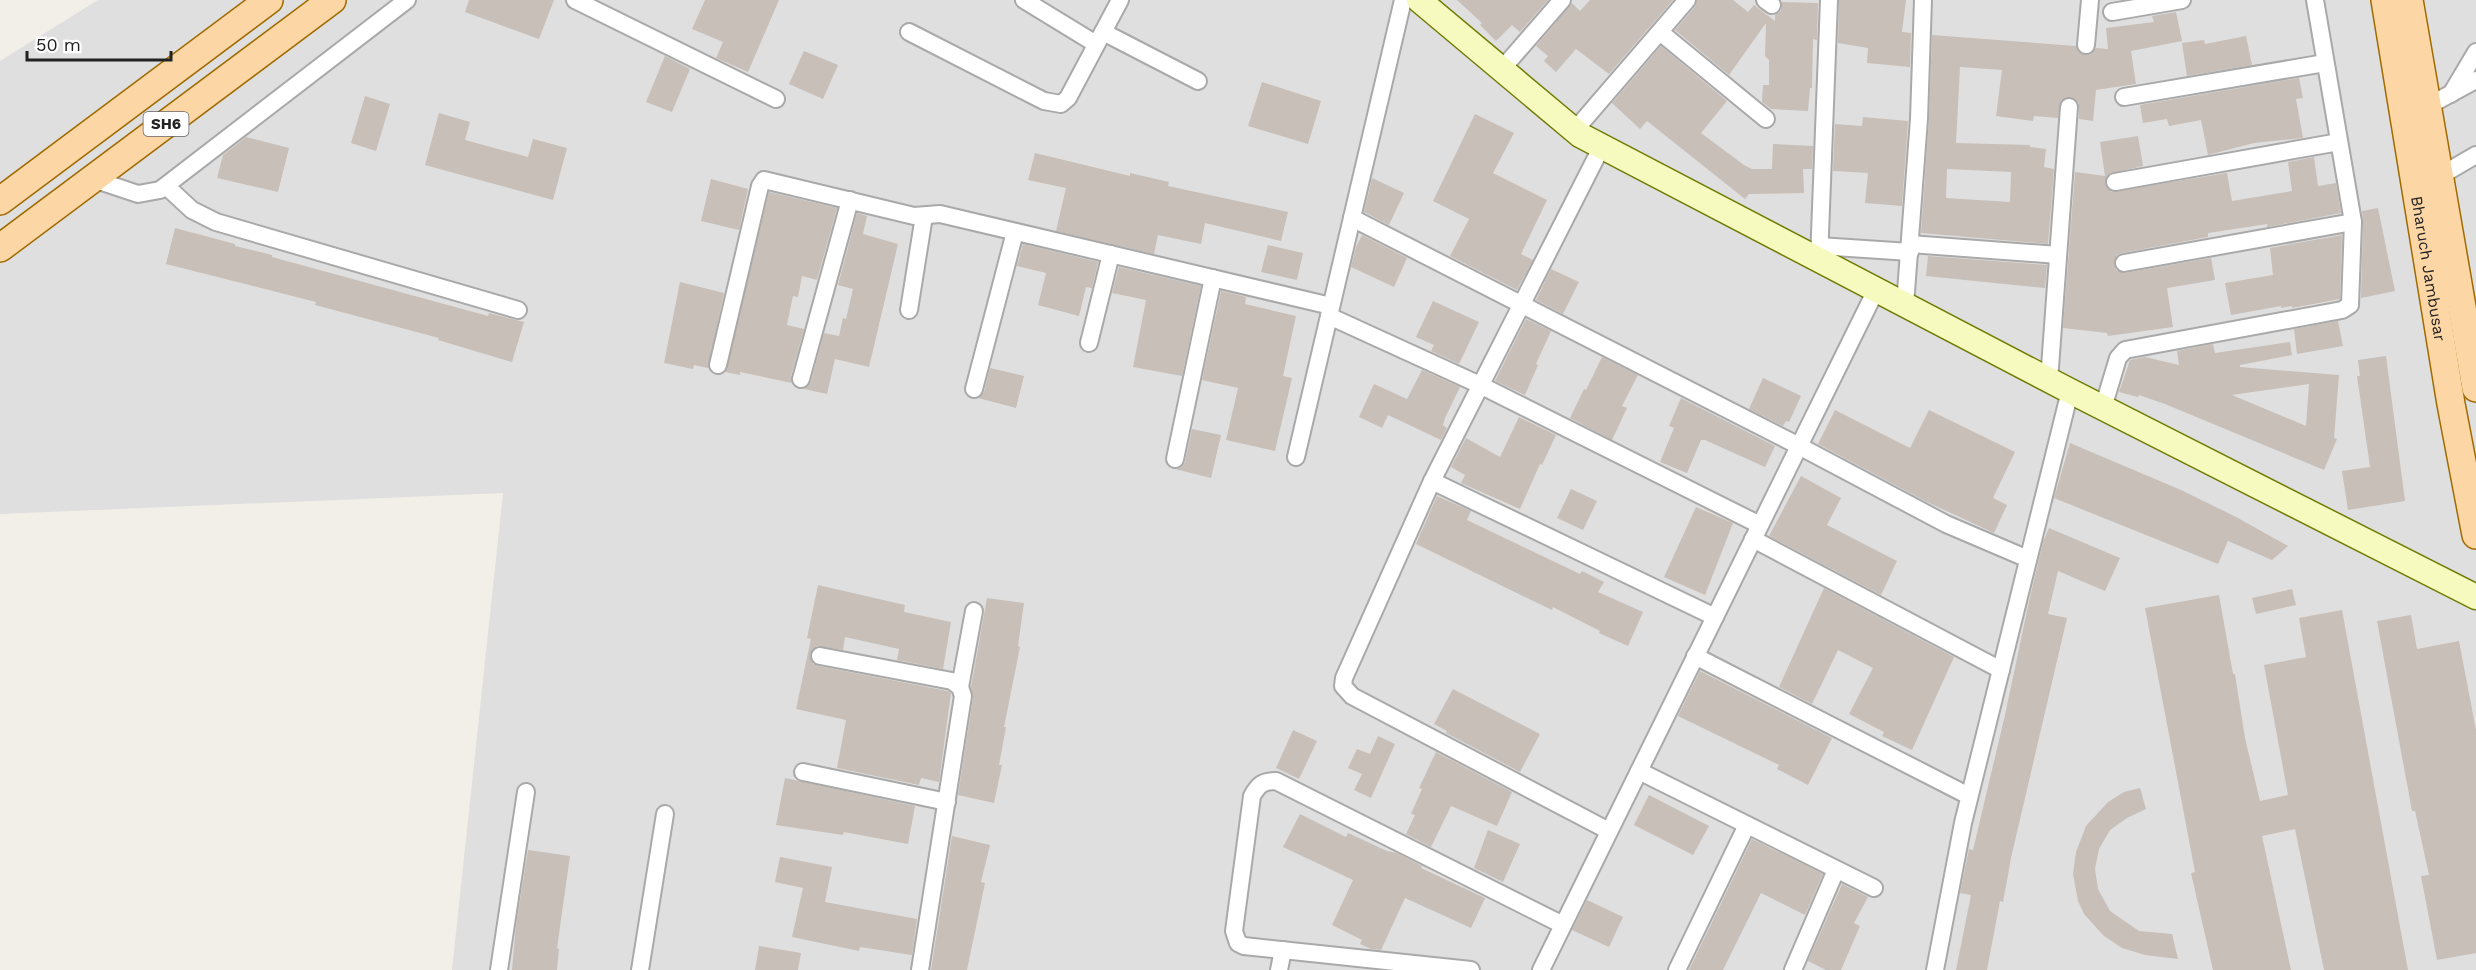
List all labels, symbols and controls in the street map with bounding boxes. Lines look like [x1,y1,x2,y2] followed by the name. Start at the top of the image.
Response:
[27,24,171,62] scale bar
[36,34,81,55] text: 50 m
[144,112,188,136] road number: SH6
[2408,194,2450,343] street label: Bharuch Jambusar

